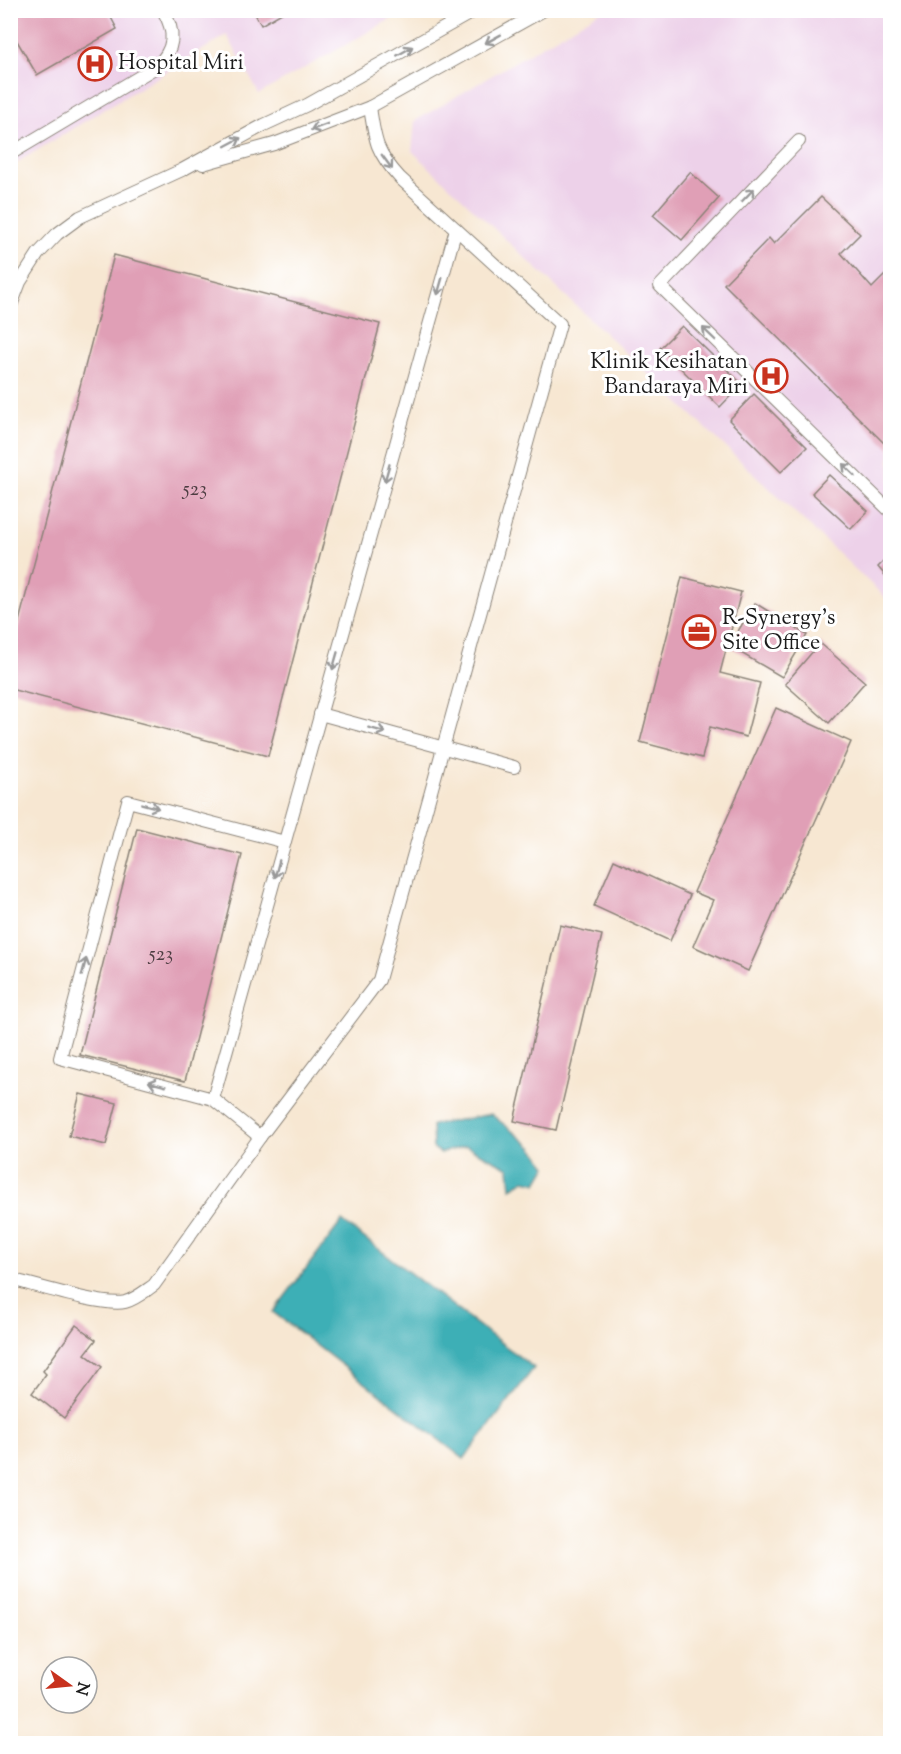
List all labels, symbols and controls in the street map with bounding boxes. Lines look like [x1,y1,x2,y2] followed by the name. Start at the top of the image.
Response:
[484,34,502,45] one-way arrow
[396,45,413,57] one-way arrow
[77,46,113,82] hospital icon: Hospital Miri
[118,48,244,80] place label: Hospital Miri
[310,122,329,133] one-way arrow
[224,136,241,148] one-way arrow
[381,154,393,170] one-way arrow
[741,187,755,202] one-way arrow
[434,276,445,295] one-way arrow
[701,326,716,341] one-way arrow
[590,347,748,404] place label: Klinik Kesihatan Bandaraya Miri
[753,358,789,394] hospital icon: Klinik Kesihatan Bandaraya Miri
[841,462,856,477] one-way arrow
[381,464,393,483] one-way arrow
[182,476,207,505] house number: 523
[722,603,835,660] place label: R-Synergy's Site Office
[681,614,717,650] office icon: R-Synergy's Site Office
[329,651,340,670] one-way arrow
[367,724,386,736] one-way arrow
[140,801,159,813] one-way arrow
[271,859,282,878] one-way arrow
[148,941,173,970] house number: 523
[79,958,90,977] one-way arrow
[148,1078,167,1089] one-way arrow
[39,1655,99,1715] north arrow
[68,1679,94,1698] text: N

